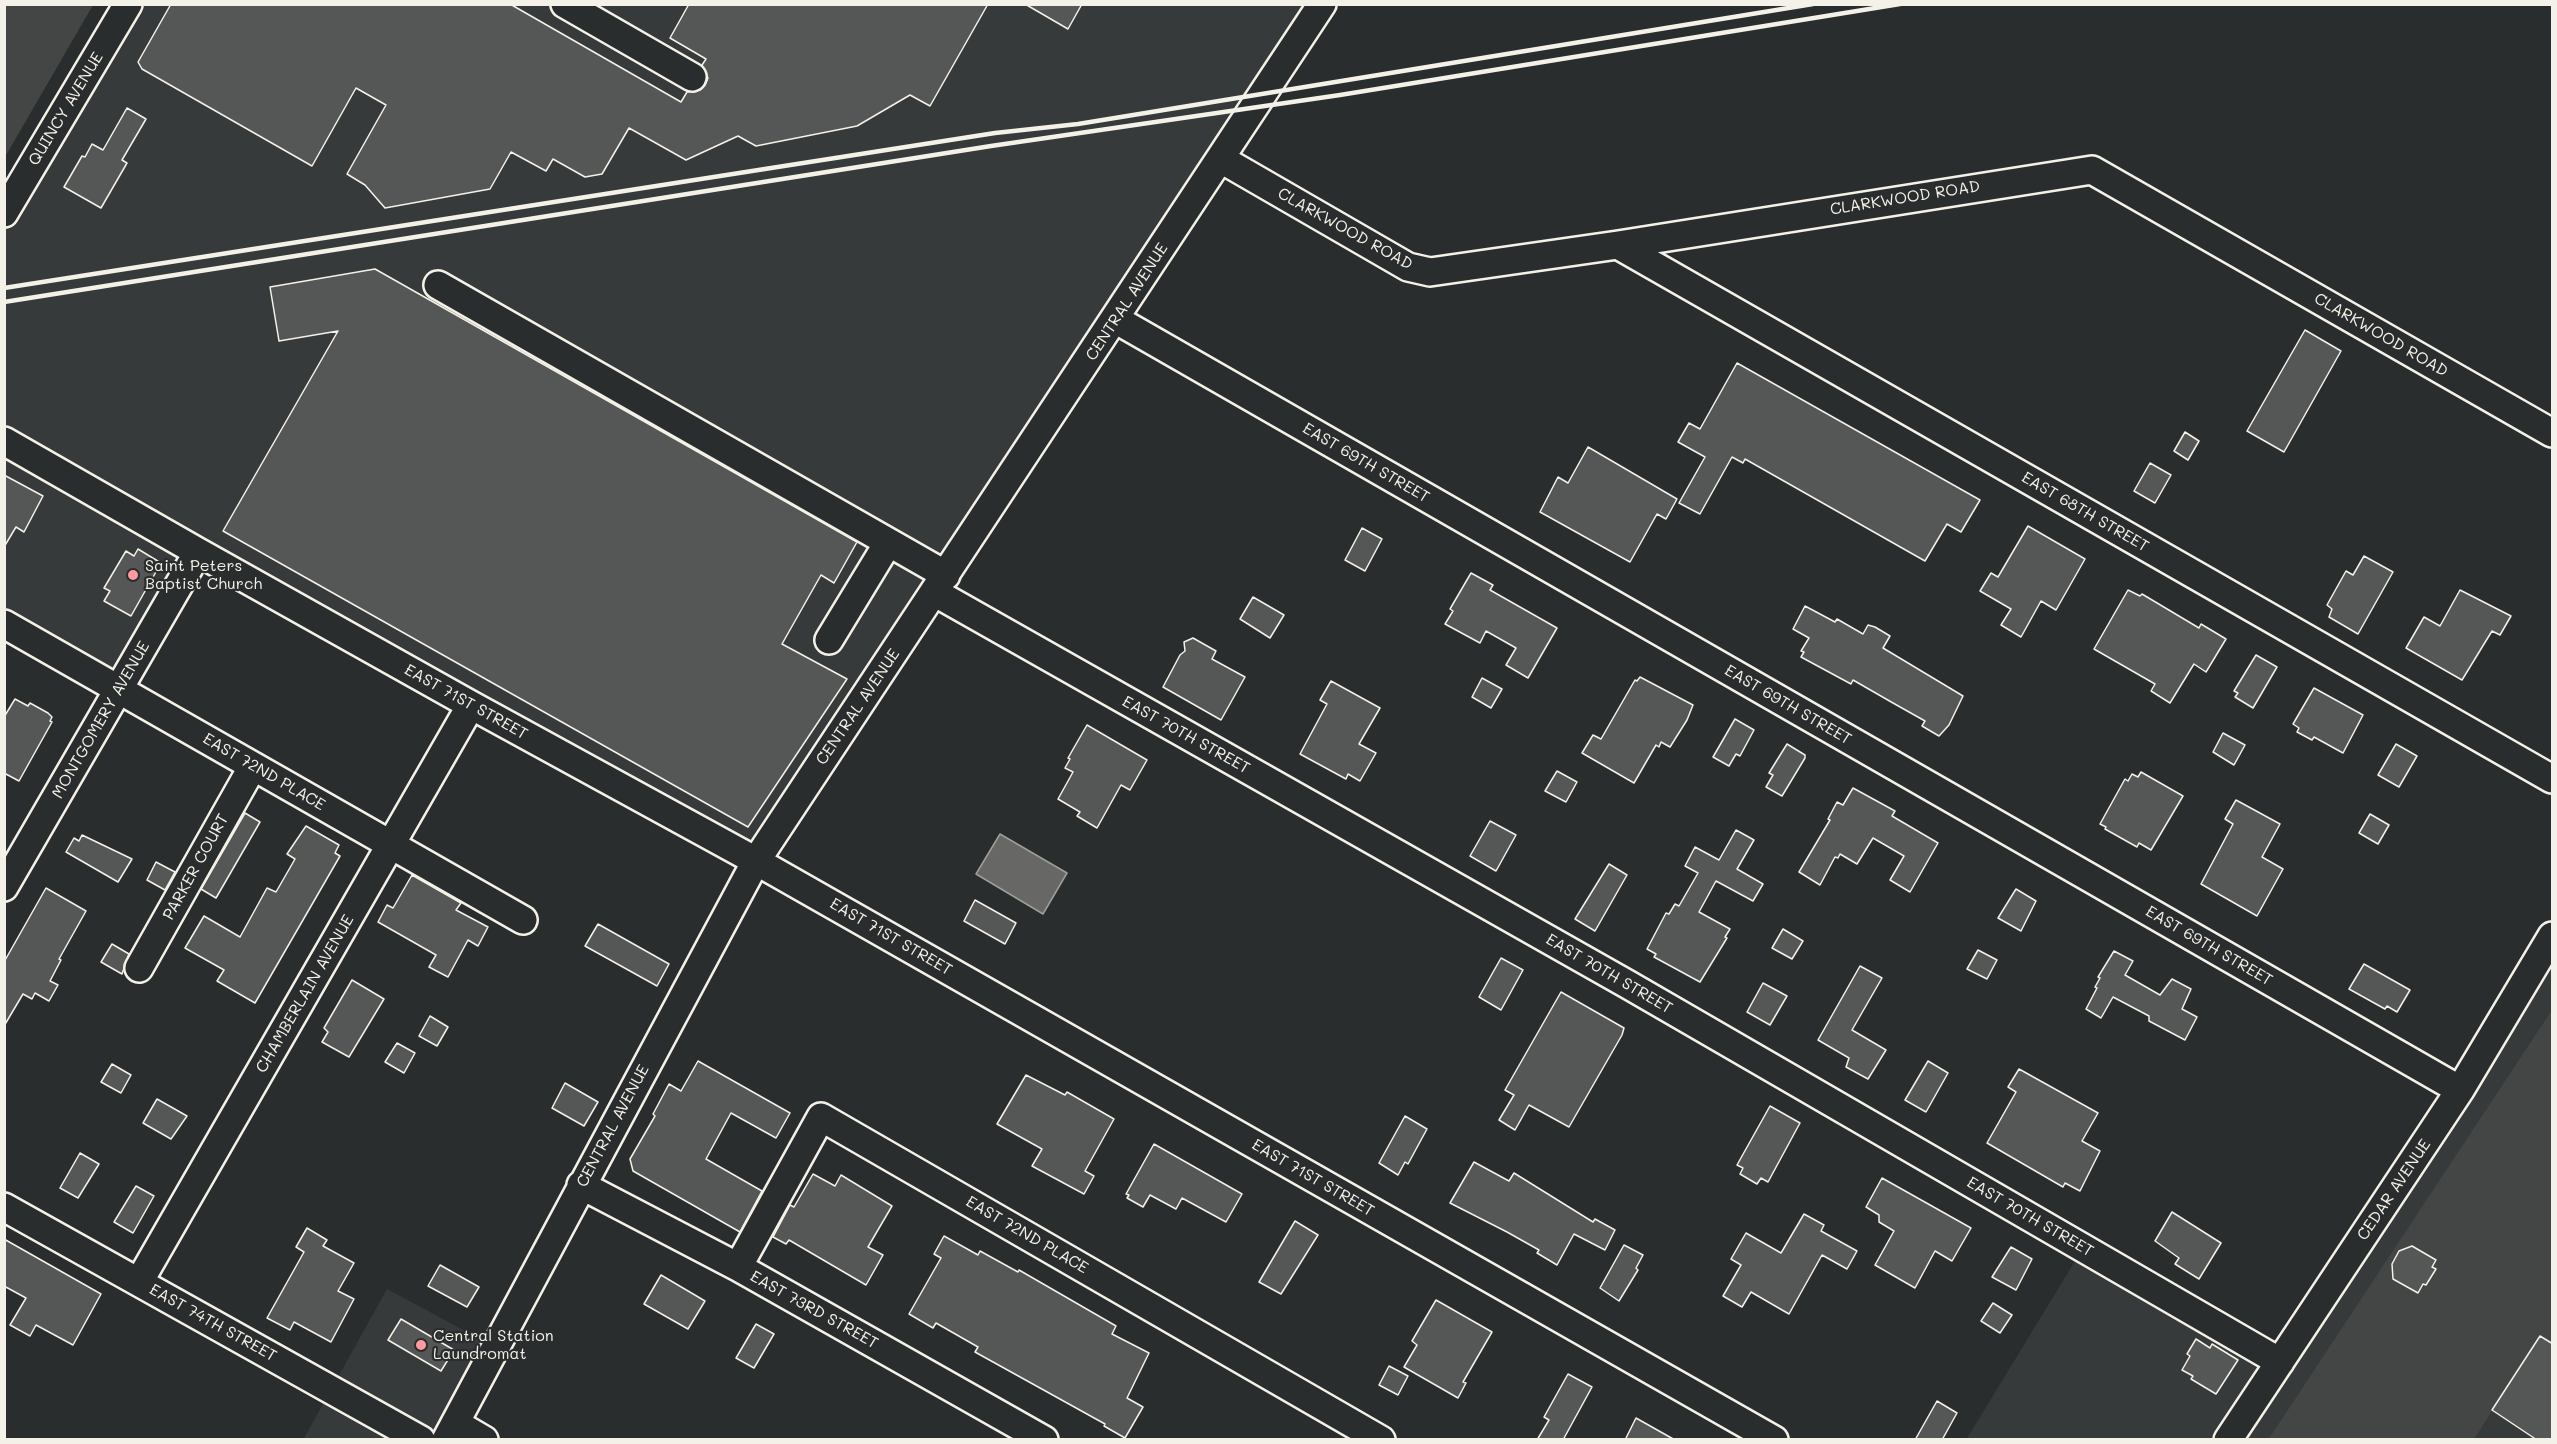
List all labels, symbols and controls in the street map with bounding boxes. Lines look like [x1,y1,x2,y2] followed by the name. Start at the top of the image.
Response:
[25,49,107,169] street label: QUINCY AVENUE
[1829,177,1981,219] street label: CLARKWOOD ROAD
[1274,184,1416,274] street label: CLARKWOOD ROAD
[1082,240,1172,364] street label: CENTRAL AVENUE
[2311,289,2451,381] street label: CLARKWOOD ROAD
[1299,419,1433,507] street label: EAST 69TH STREET
[2018,468,2152,556] street label: EAST 68TH STREET
[145,556,262,594] place label: Saint Peters Baptist Church
[126,568,140,582] marker: Saint Peters Baptist Church
[48,638,154,802] street label: MONTGOMERY AVENUE
[812,645,904,769] street label: CENTRAL AVENUE
[401,660,531,744] street label: EAST 71ST STREET
[1721,661,1855,749] street label: EAST 69TH STREET
[1119,692,1253,778] street label: EAST 70TH STREET
[199,729,329,815] street label: EAST 72ND PLACE
[159,811,233,923] street label: PARKER COURT
[827,894,955,980] street label: EAST 71ST STREET
[2142,902,2276,990] street label: EAST 69TH STREET
[252,912,358,1076] street label: CHAMBERLAIN AVENUE
[1542,930,1676,1018] street label: EAST 70TH STREET
[573,1061,653,1191] street label: CENTRAL AVENUE
[1249,1135,1377,1221] street label: EAST 71ST STREET
[2353,1136,2435,1244] street label: CEDAR AVENUE
[1963,1173,2097,1261] street label: EAST 70TH STREET
[962,1192,1092,1278] street label: EAST 72ND PLACE
[747,1267,881,1353] street label: EAST 73RD STREET
[146,1280,280,1366] street label: EAST 74TH STREET
[433,1326,554,1364] place label: Central Station Laundromat
[414,1338,428,1352] marker: Central Station Laundromat

